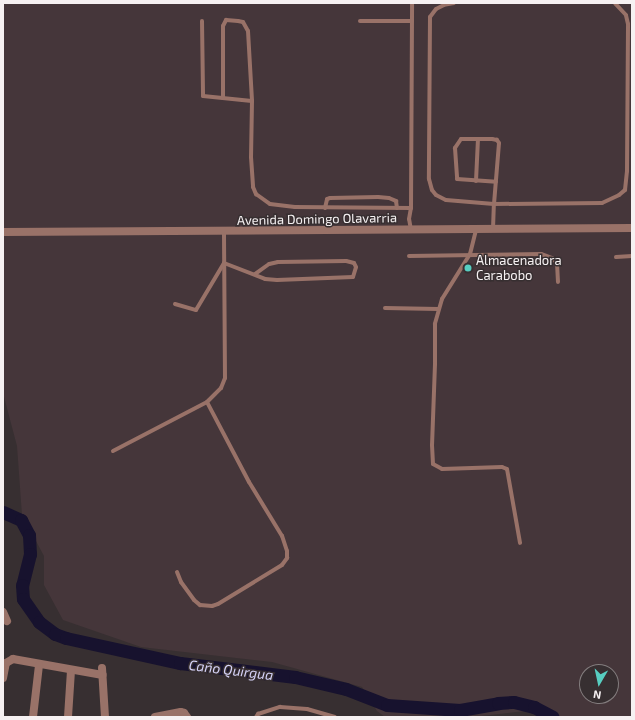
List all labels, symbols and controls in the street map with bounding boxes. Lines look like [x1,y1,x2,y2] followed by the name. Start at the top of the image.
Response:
[237,210,397,228] street label: Avenida Domingo Olavarria
[476,253,562,284] place label: Almacenadora Carabobo
[463,263,473,273] marker: Almacenadora Carabobo
[188,656,274,684] water label: Caño Quirgua
[579,664,619,704] north arrow
[592,688,602,702] text: N

